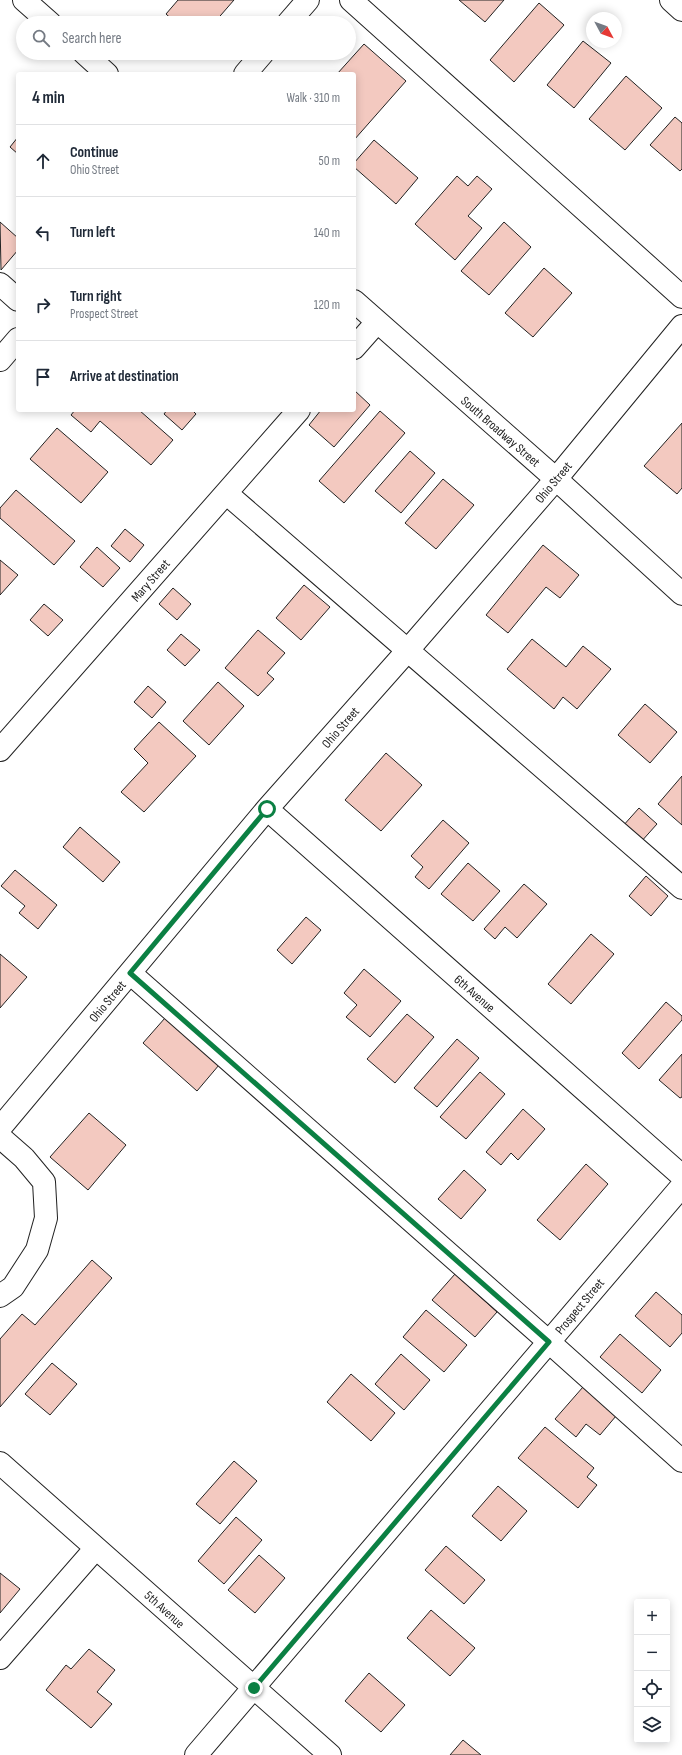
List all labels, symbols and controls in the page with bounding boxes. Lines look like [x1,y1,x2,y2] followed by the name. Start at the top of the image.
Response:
[586,12,622,48] north arrow
[16,16,356,60] search box
[30,27,52,49] icon: search
[62,29,122,48] text: Search here
[32,88,65,108] text: 4 min
[287,90,340,106] text: Walk · 310 m
[70,143,119,162] text: Continue
[32,150,54,172] icon: ahead
[319,153,340,169] text: 50 m
[70,162,119,178] text: Ohio Street
[32,222,54,244] icon: left
[70,223,115,242] text: Turn left
[314,225,340,241] text: 140 m
[70,287,122,306] text: Turn right
[32,294,54,316] icon: right
[314,297,340,313] text: 120 m
[70,306,138,322] text: Prospect Street
[32,366,54,388] icon: arrive
[70,367,179,386] text: Arrive at destination
[457,393,543,471] street label: South Broadway Street
[532,459,576,507] street label: Ohio Street
[128,556,174,605] street label: Mary Street
[319,704,363,752] street label: Ohio Street
[258,800,276,818] route start
[451,972,498,1016] street label: 6th Avenue
[86,978,130,1026] street label: Ohio Street
[552,1275,608,1338] street label: Prospect Street
[141,1588,188,1632] street label: 5th Avenue
[634,1599,670,1743] map controls
[634,1599,670,1635] button: +
[634,1635,670,1671] button: −
[634,1671,670,1707] button: locate
[245,1679,263,1697] route end
[634,1707,670,1743] button: layers

